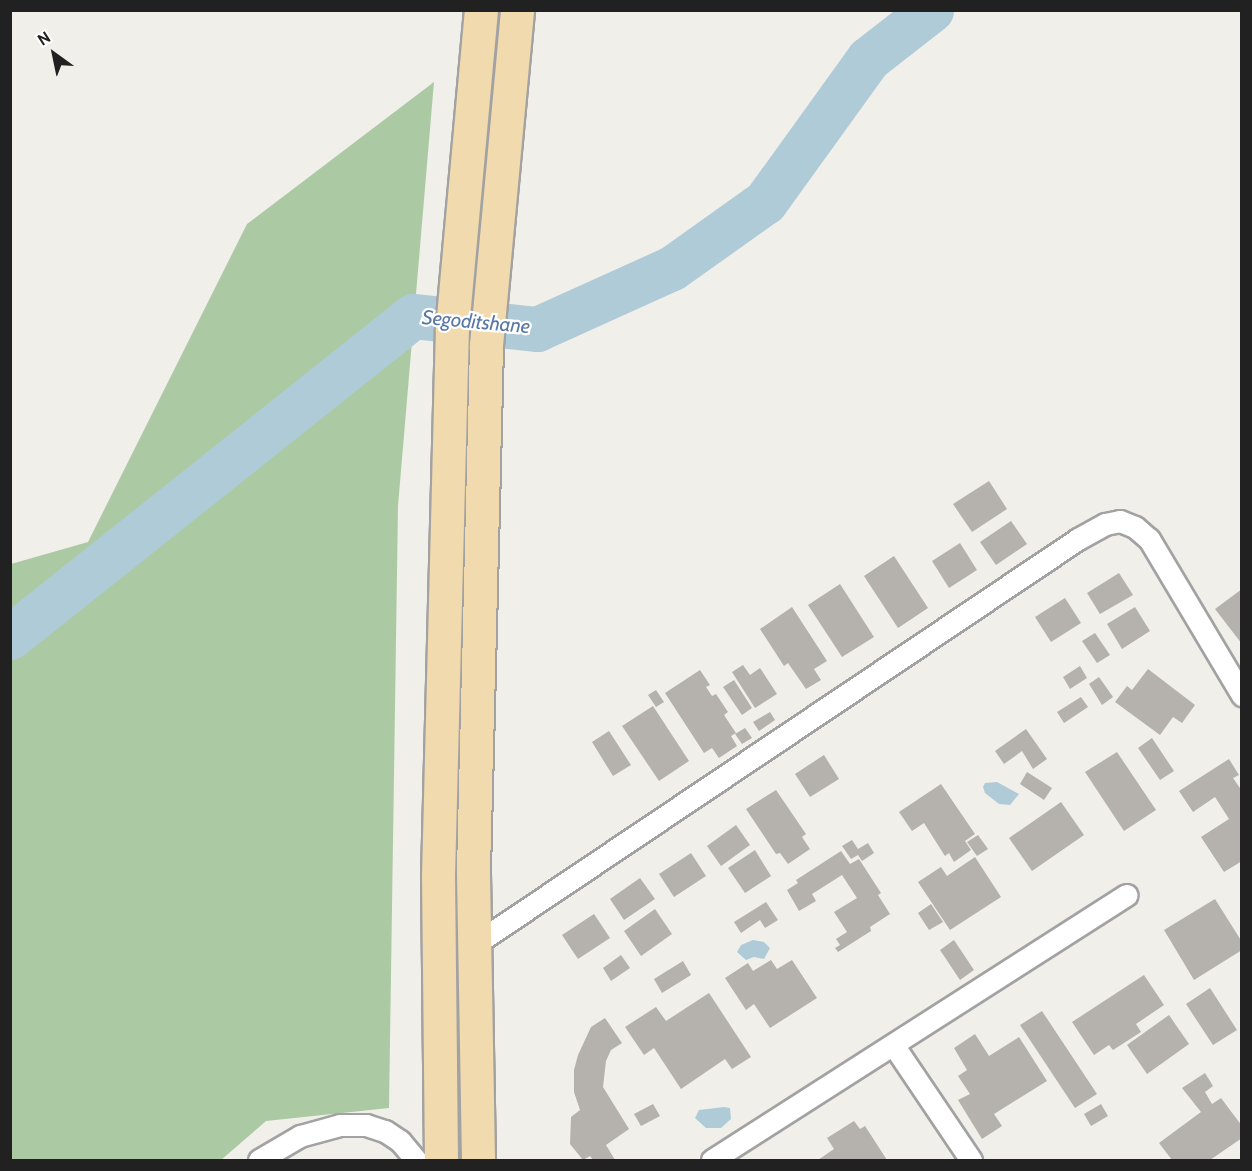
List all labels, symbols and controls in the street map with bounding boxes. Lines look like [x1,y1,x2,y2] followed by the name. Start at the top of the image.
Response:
[24,24,84,84] north arrow
[34,27,54,50] text: N
[421,305,531,339] water label: Segoditshane

